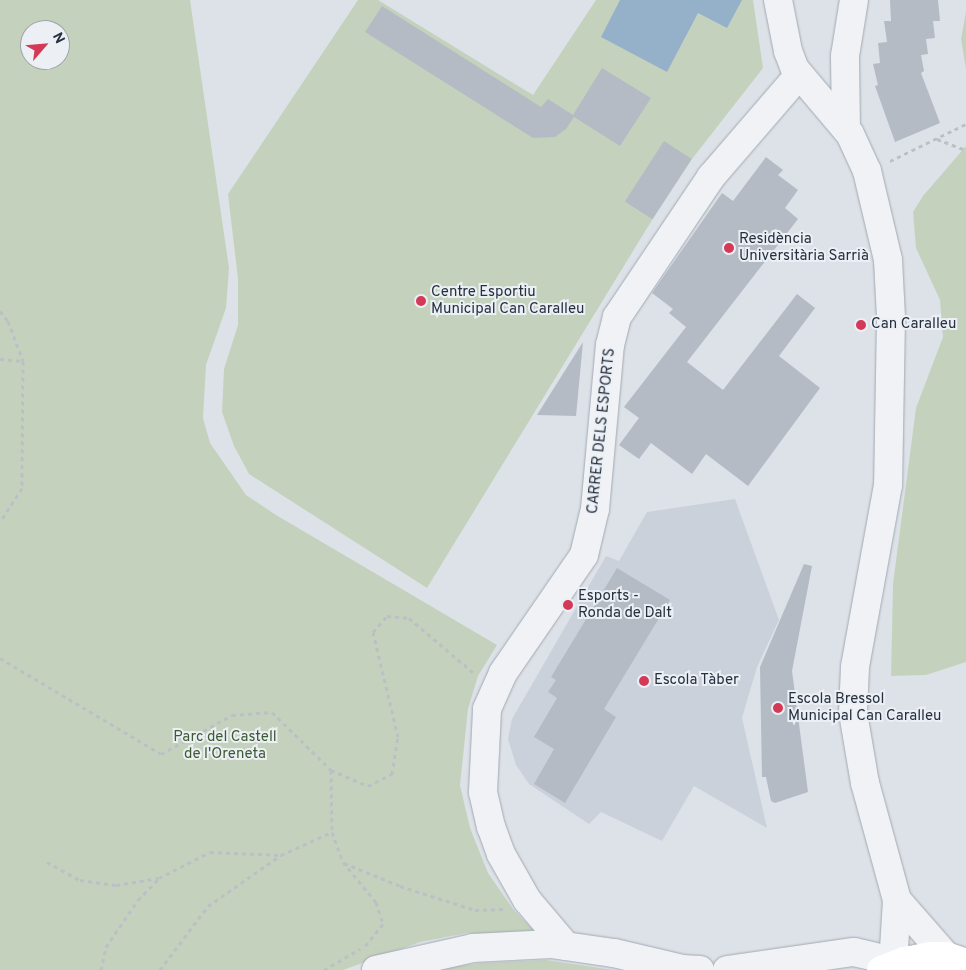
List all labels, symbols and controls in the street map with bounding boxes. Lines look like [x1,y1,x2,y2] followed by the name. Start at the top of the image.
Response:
[20,20,70,70] north arrow
[48,30,68,47] text: N
[739,230,869,265] place label: Residència Universitària Sarrià
[723,242,735,254] marker: Residència Universitària Sarrià
[431,283,585,318] place label: Centre Esportiu Municipal Can Caralleu
[415,295,427,307] marker: Centre Esportiu Municipal Can Caralleu
[871,316,956,334] place label: Can Caralleu
[855,319,867,331] marker: Can Caralleu
[584,347,620,515] street label: CARRER DELS ESPORTS
[578,587,672,622] place label: Esports - Ronda de Dalt
[562,599,574,611] marker: Esports - Ronda de Dalt
[654,672,740,690] place label: Escola Tàber
[638,675,650,687] marker: Escola Tàber
[788,690,942,725] place label: Escola Bressol Municipal Can Caralleu
[772,702,784,714] marker: Escola Bressol Municipal Can Caralleu
[173,728,277,763] park label: Parc del Castell de l'Oreneta

